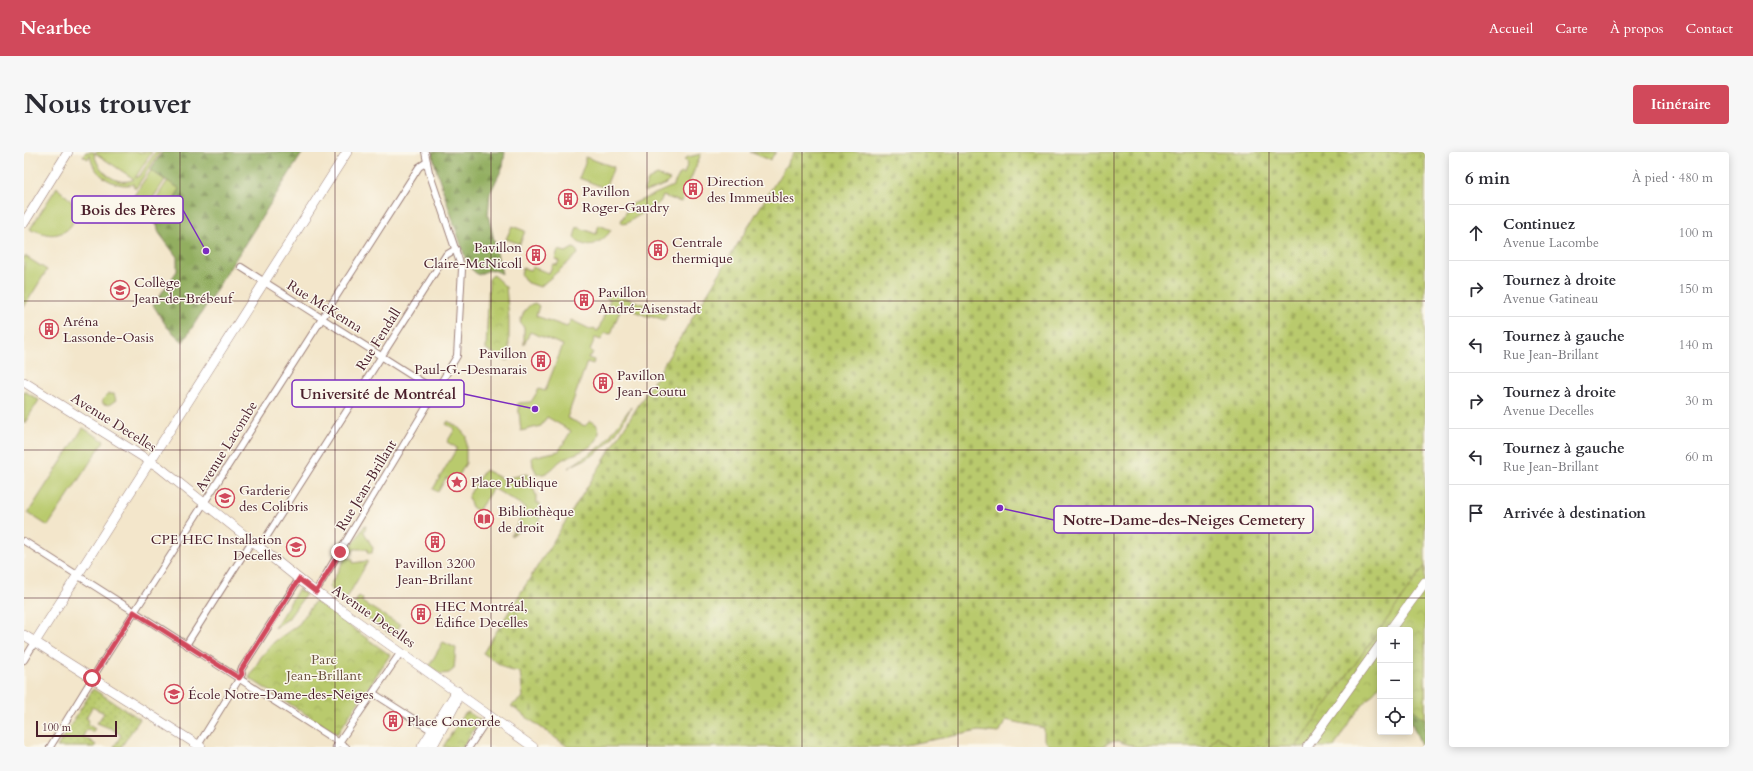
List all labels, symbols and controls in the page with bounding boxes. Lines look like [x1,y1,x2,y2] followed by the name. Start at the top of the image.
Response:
[20,15,91,41] text: Nearbee
[1489,19,1533,38] text: Accueil
[1555,19,1588,38] text: Carte
[1610,19,1663,38] text: À propos
[1685,19,1733,38] text: Contact
[24,85,191,123] text: Nous trouver
[1633,85,1729,124] button: Itinéraire
[1465,167,1510,190] text: 6 min
[1632,169,1713,187] text: À pied · 480 m
[707,172,794,207] place label: Direction des Immeubles
[682,178,704,200] building icon: Direction des Immeubles
[582,182,670,217] place label: Pavillon Roger-Gaudry
[557,188,579,210] building icon: Pavillon Roger-Gaudry
[72,196,183,223] callout: Bois des Pères
[80,200,176,220] text: Bois des Pères
[1503,214,1575,234] text: Continuez
[1465,222,1487,244] icon: ahead
[1679,224,1713,242] text: 100 m
[672,233,733,268] place label: Centrale thermique
[1503,234,1599,252] text: Avenue Lacombe
[424,238,522,273] place label: Pavillon Claire-McNicoll
[647,239,669,261] building icon: Centrale thermique
[525,244,547,266] building icon: Pavillon Claire-McNicoll
[1503,270,1616,290] text: Tournez à droite
[132,273,235,308] place label: Collège Jean-de-Brébeuf
[283,276,366,337] street label: Rue McKenna
[1465,278,1487,300] icon: right
[109,279,131,301] school or university icon: Collège Jean-de-Brébeuf
[1679,280,1713,298] text: 150 m
[598,283,702,318] place label: Pavillon André-Aisenstadt
[573,289,595,311] building icon: Pavillon André-Aisenstadt
[1503,290,1598,308] text: Avenue Gatineau
[352,304,405,374] street label: Rue Fendall
[63,312,154,347] place label: Aréna Lassonde-Oasis
[38,318,60,340] building icon: Aréna Lassonde-Oasis
[1503,326,1625,346] text: Tournez à gauche
[1465,334,1487,356] icon: left
[1679,336,1713,354] text: 140 m
[414,344,527,379] place label: Pavillon Paul-G.-Desmarais
[1503,346,1599,364] text: Rue Jean-Brillant
[530,350,552,372] building icon: Pavillon Paul-G.-Desmarais
[615,366,687,401] place label: Pavillon Jean-Coutu
[592,372,614,394] building icon: Pavillon Jean-Coutu
[292,380,464,407] callout: Université de Montréal
[1503,382,1616,402] text: Tournez à droite
[300,384,457,404] text: Université de Montréal
[67,388,161,457] street label: Avenue Decelles
[1465,390,1487,412] icon: right
[1685,392,1713,410] text: 30 m
[191,397,262,495] street label: Avenue Lacombe
[1503,402,1594,420] text: Avenue Decelles
[332,436,401,534] street label: Rue Jean-Brillant
[1503,438,1625,458] text: Tournez à gauche
[1465,446,1487,468] icon: left
[1685,448,1713,466] text: 60 m
[1503,458,1599,476] text: Rue Jean-Brillant
[446,471,468,493] place icon: Place Publique
[471,473,558,492] place label: Place Publique
[239,481,309,516] place label: Garderie des Colibris
[214,487,236,509] school or university icon: Garderie des Colibris
[498,502,574,537] place label: Bibliothèque de droit
[1465,502,1487,524] icon: arrive
[1503,503,1646,523] text: Arrivée à destination
[1054,506,1313,533] callout: Notre-Dame-des-Neiges Cemetery
[473,508,495,530] library icon: Bibliothèque de droit
[1063,510,1306,530] text: Notre-Dame-des-Neiges Cemetery
[151,530,282,565] place label: CPE HEC Installation Decelles
[424,531,446,553] building icon: Pavillon 3200 Jean-Brillant
[285,536,307,558] school or university icon: CPE HEC Installation Decelles
[331,543,349,561] route end
[395,554,475,589] place label: Pavillon 3200 Jean-Brillant
[328,581,419,652] street label: Avenue Decelles
[435,597,528,632] place label: HEC Montréal, Édifice Decelles
[410,603,432,625] building icon: HEC Montréal, Édifice Decelles
[1377,627,1413,735] map controls
[1377,627,1413,663] button: +
[284,650,362,685] park label: Parc Jean-Brillant
[1377,663,1413,699] button: −
[83,669,101,687] route start
[163,683,185,705] school or university icon: École Notre-Dame-des-Neiges
[188,685,374,704] place label: École Notre-Dame-des-Neiges
[1377,699,1413,735] button: locate
[382,710,404,732] building icon: Place Concorde
[407,712,501,731] place label: Place Concorde
[36,719,117,738] scale bar
[42,720,71,735] text: 100 m

